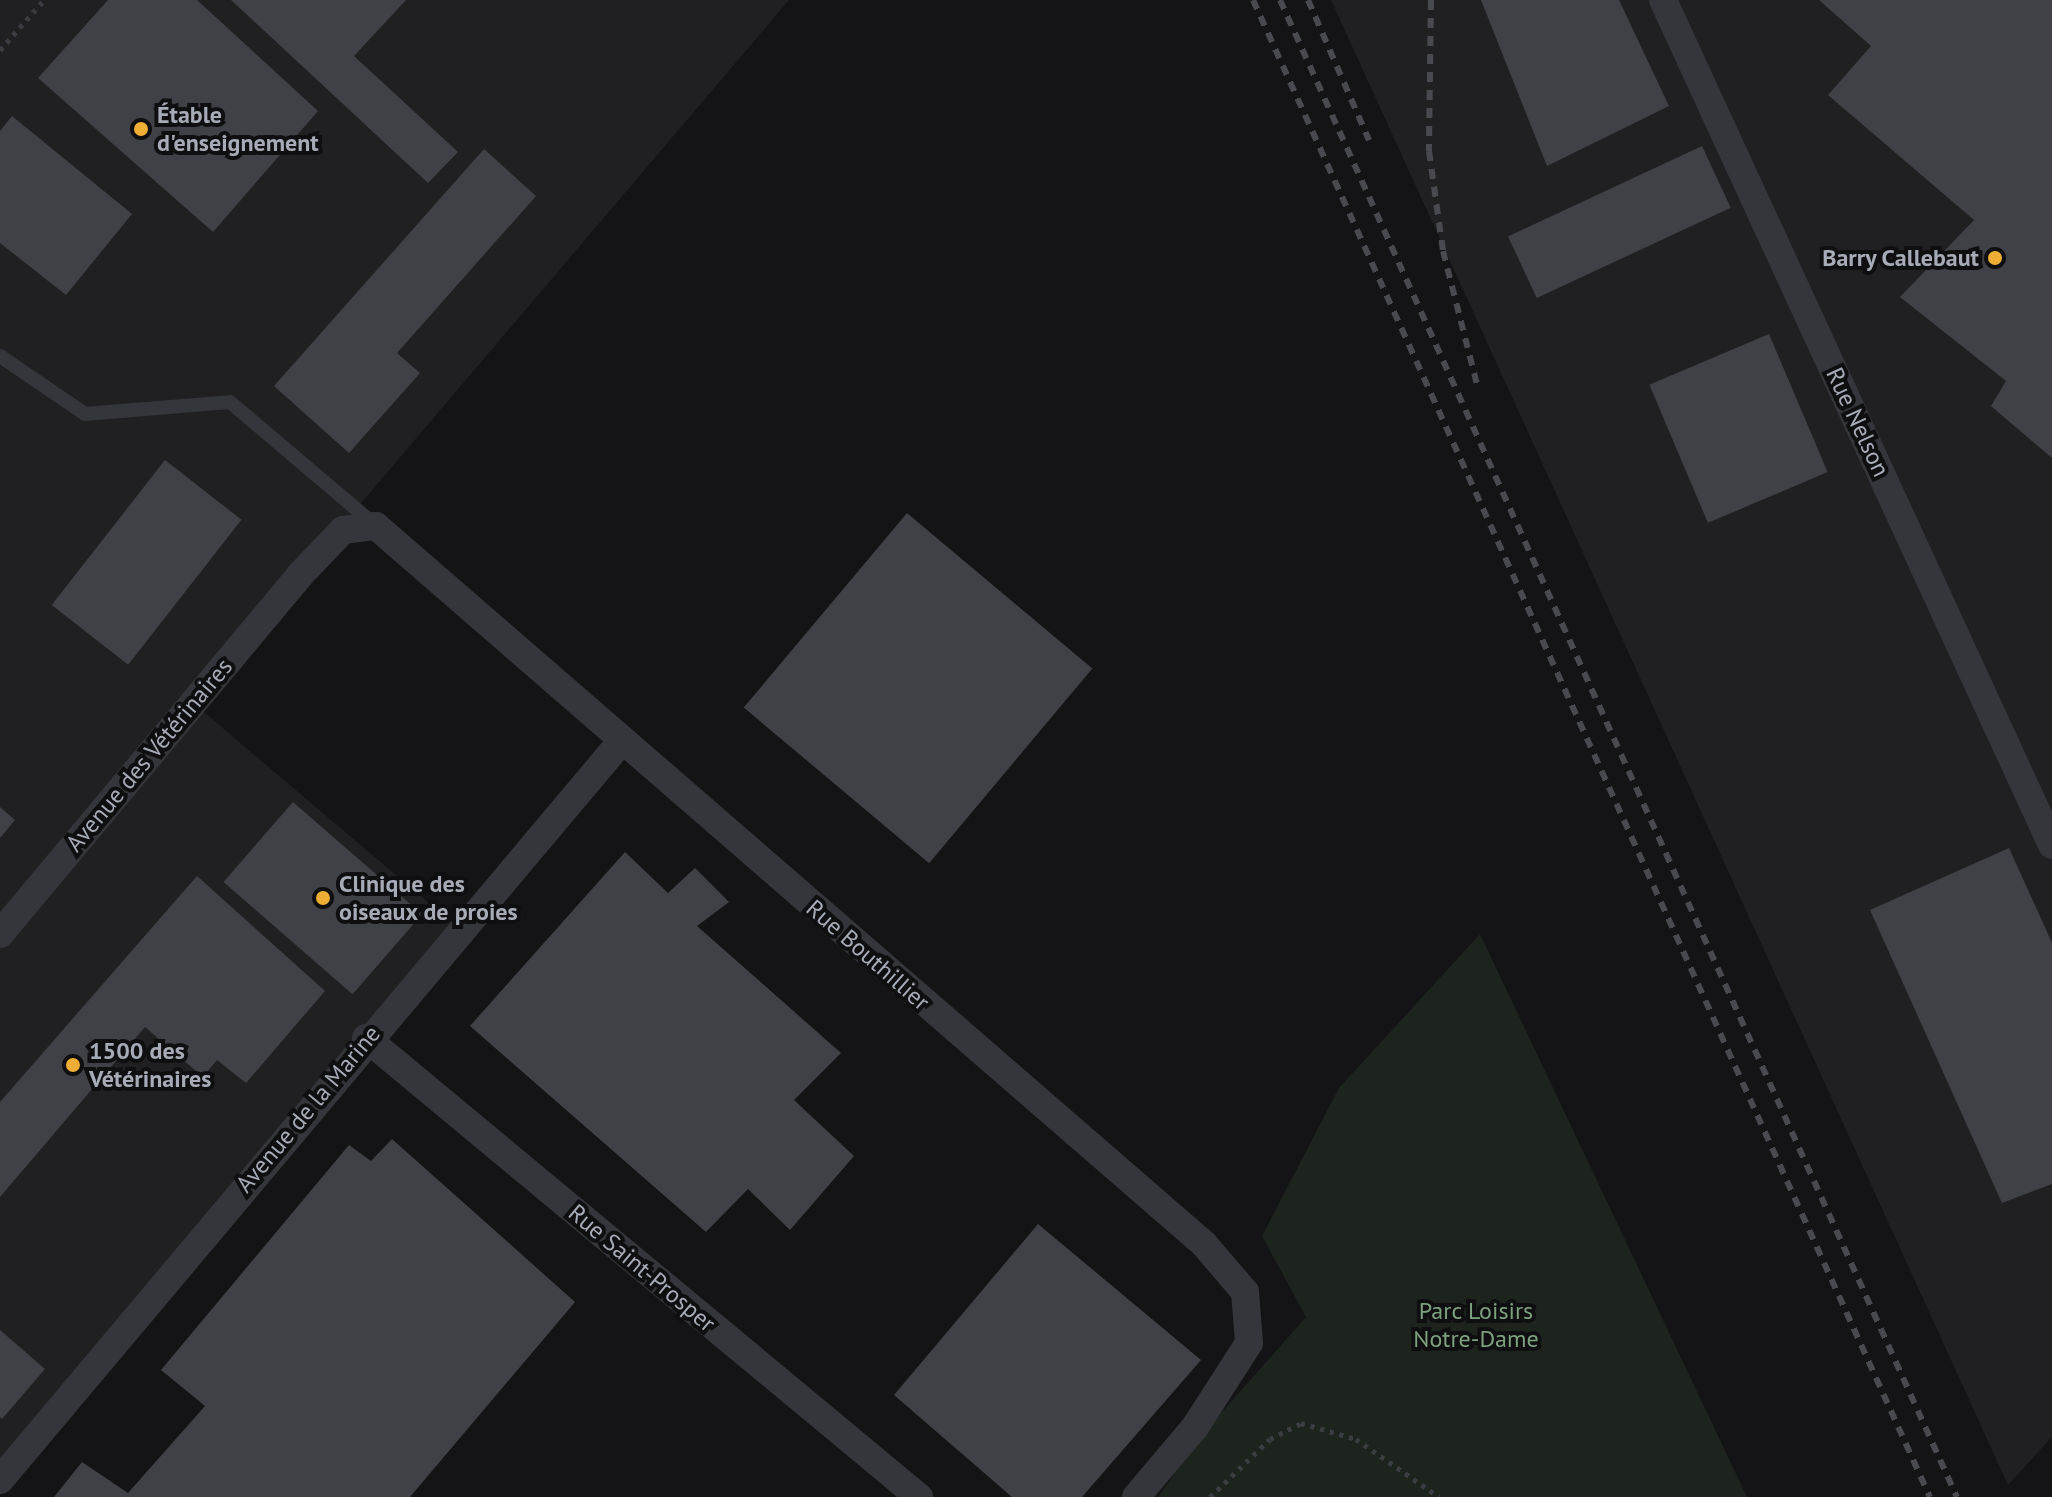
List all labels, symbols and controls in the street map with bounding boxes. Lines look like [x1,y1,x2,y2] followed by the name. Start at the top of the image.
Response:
[157,101,319,157] place label: Étable d'enseignement
[132,120,150,138] marker: Étable d'enseignement
[1821,244,1979,272] place label: Barry Callebaut
[1986,249,2004,267] marker: Barry Callebaut
[1820,363,1896,481] street label: Rue Nelson
[60,652,238,858] street label: Avenue des Vétérinaires
[339,870,518,926] place label: Clinique des oiseaux de proies
[314,889,332,907] marker: Clinique des oiseaux de proies
[800,894,936,1016] street label: Rue Bouthillier
[230,1020,386,1198] street label: Avenue de la Marine
[89,1037,211,1093] place label: 1500 des Vétérinaires
[64,1056,82,1074] marker: 1500 des Vétérinaires
[563,1198,721,1338] street label: Rue Saint-Prosper
[1413,1297,1539,1353] park label: Parc Loisirs Notre-Dame

